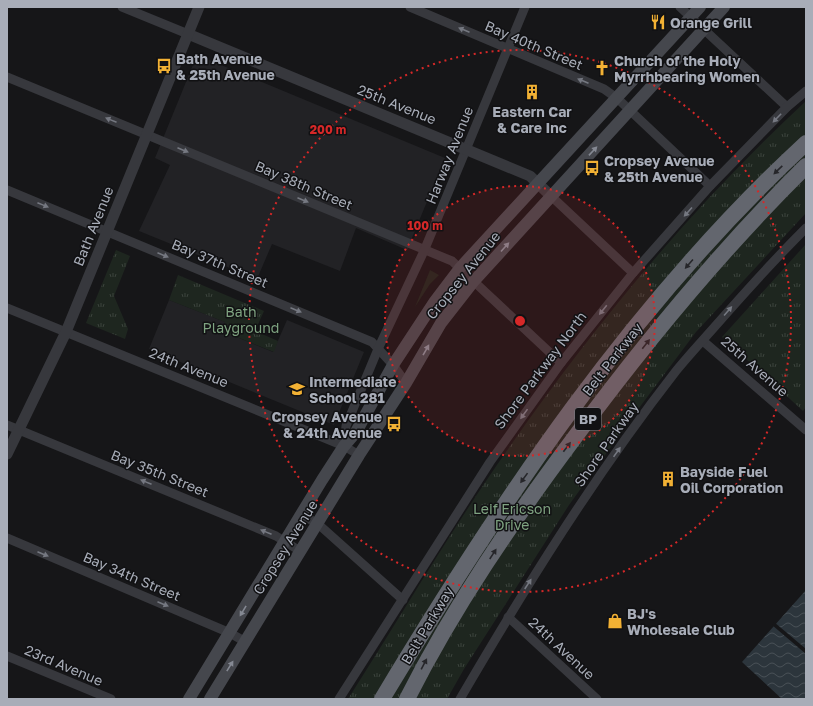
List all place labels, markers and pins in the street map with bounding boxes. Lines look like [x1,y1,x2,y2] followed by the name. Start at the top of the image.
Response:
[649,13,667,31] restaurant icon: Orange Grill
[670,14,752,31] place label: Orange Grill
[176,50,275,83] place label: Bath Avenue & 25th Avenue
[614,52,760,85] place label: Church of the Holy Myrrhbearing Women
[155,57,173,75] bus stop icon: Bath Avenue & 25th Avenue
[593,59,611,77] church icon: Church of the Holy Myrrhbearing Women
[523,83,541,101] building icon: Eastern Car & Care Inc
[492,103,572,136] place label: Eastern Car & Care Inc
[604,152,715,185] place label: Cropsey Avenue & 25th Avenue
[583,159,601,177] bus stop icon: Cropsey Avenue & 25th Avenue
[513,314,527,328] centre of rings
[309,373,396,406] place label: Intermediate School 281
[288,380,306,398] school or university icon: Intermediate School 281
[271,408,382,441] place label: Cropsey Avenue & 24th Avenue
[385,415,403,433] bus stop icon: Cropsey Avenue & 24th Avenue
[680,463,783,496] place label: Bayside Fuel Oil Corporation
[659,470,677,488] building icon: Bayside Fuel Oil Corporation
[627,605,735,638] place label: BJ's Wholesale Club
[606,612,624,630] shop icon: BJ's Wholesale Club

